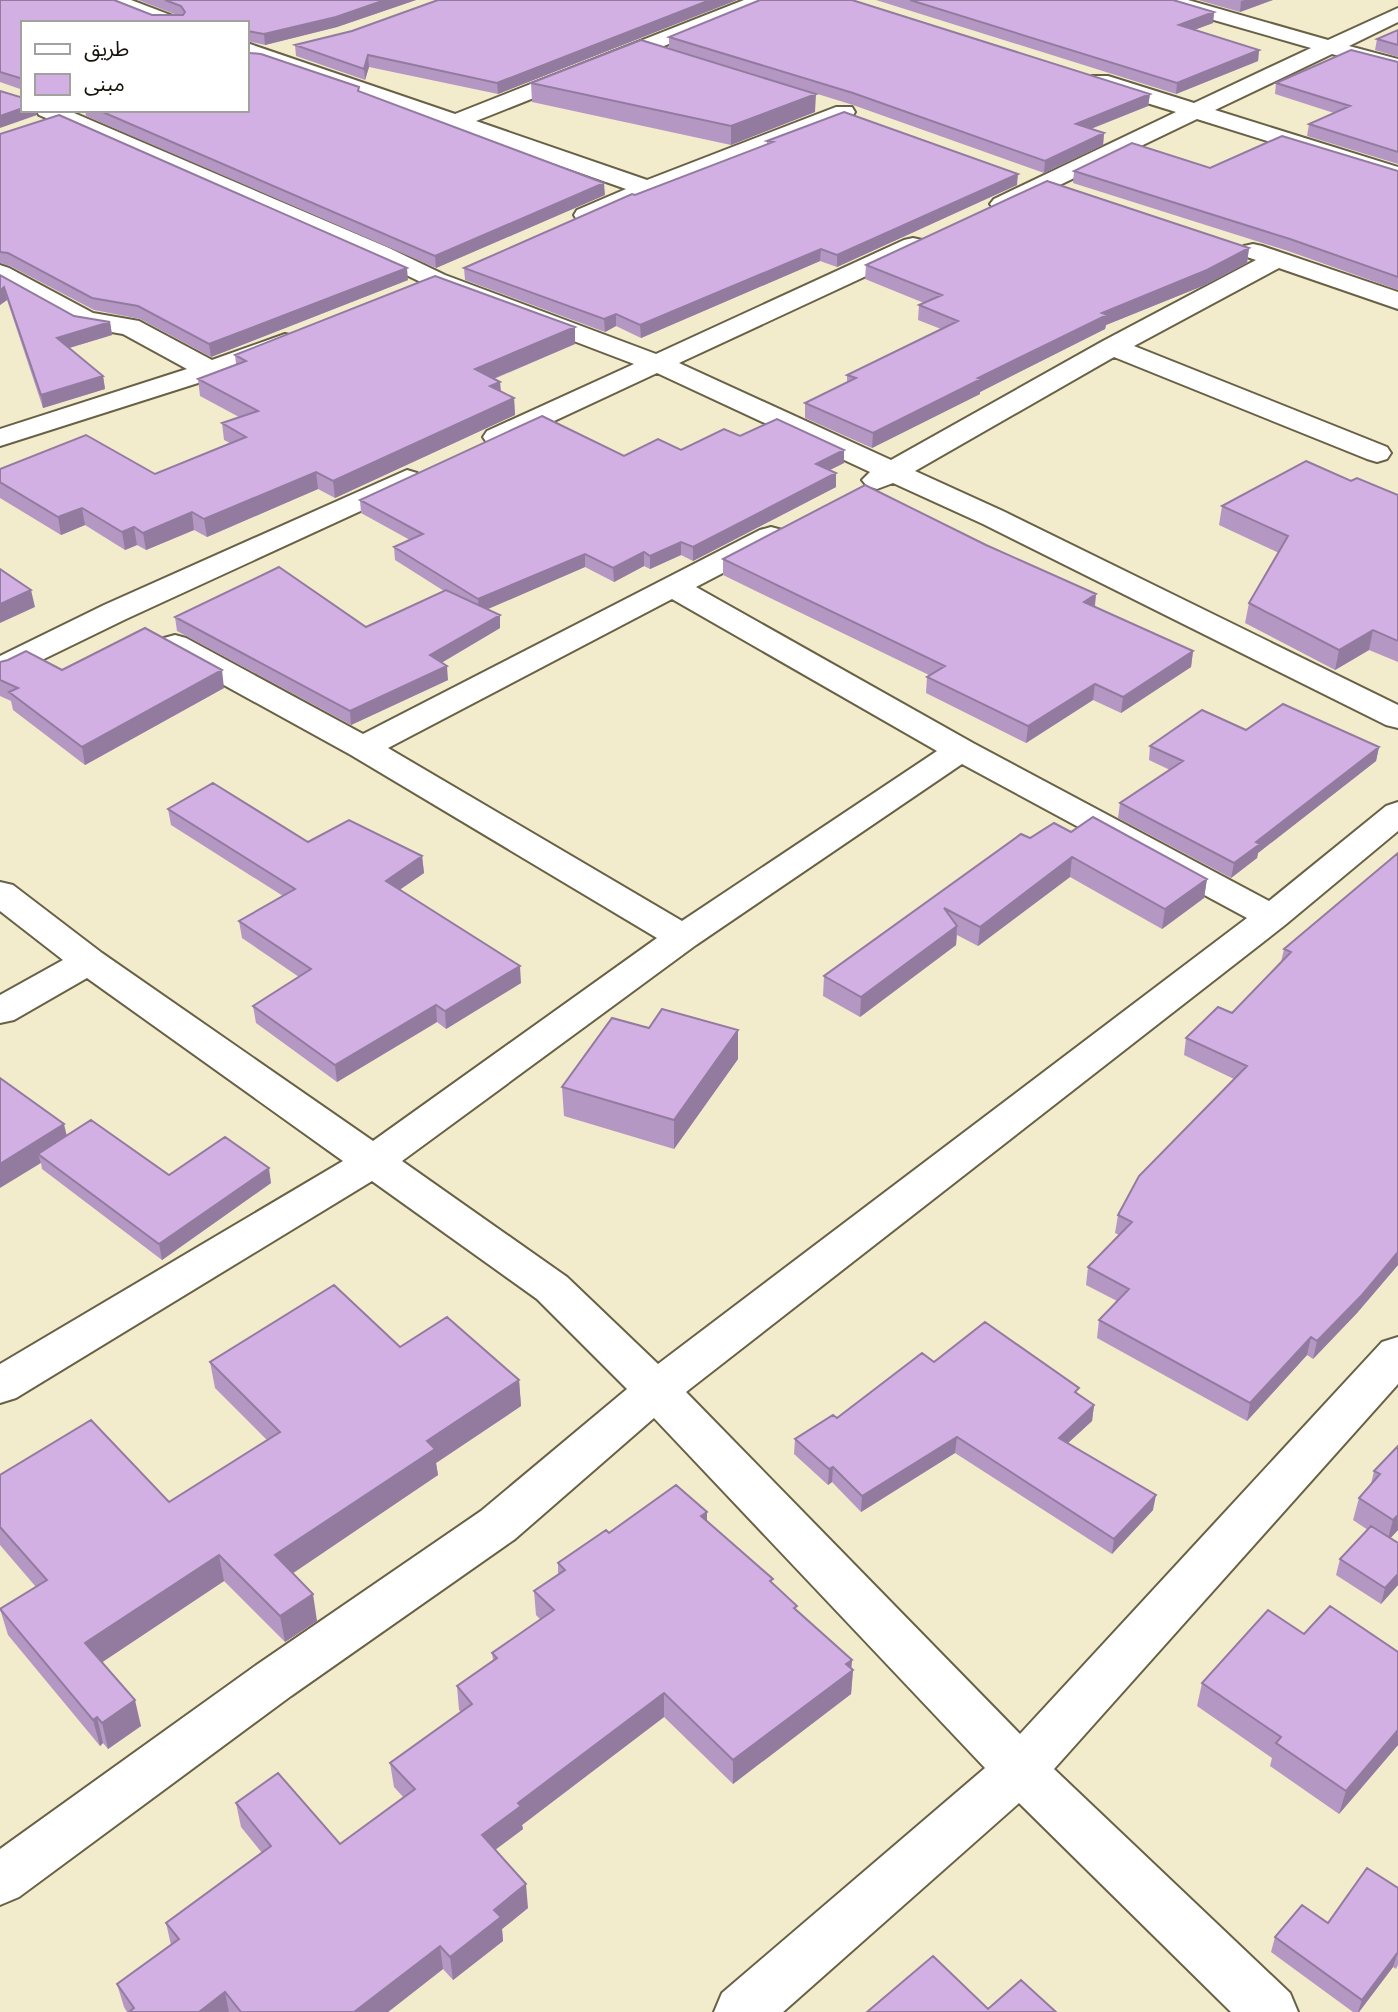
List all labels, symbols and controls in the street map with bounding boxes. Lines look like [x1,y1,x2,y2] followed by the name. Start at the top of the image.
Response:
[21,21,248,112] legend
[84,35,129,62] text: طريق
[84,70,125,97] text: مبنى

